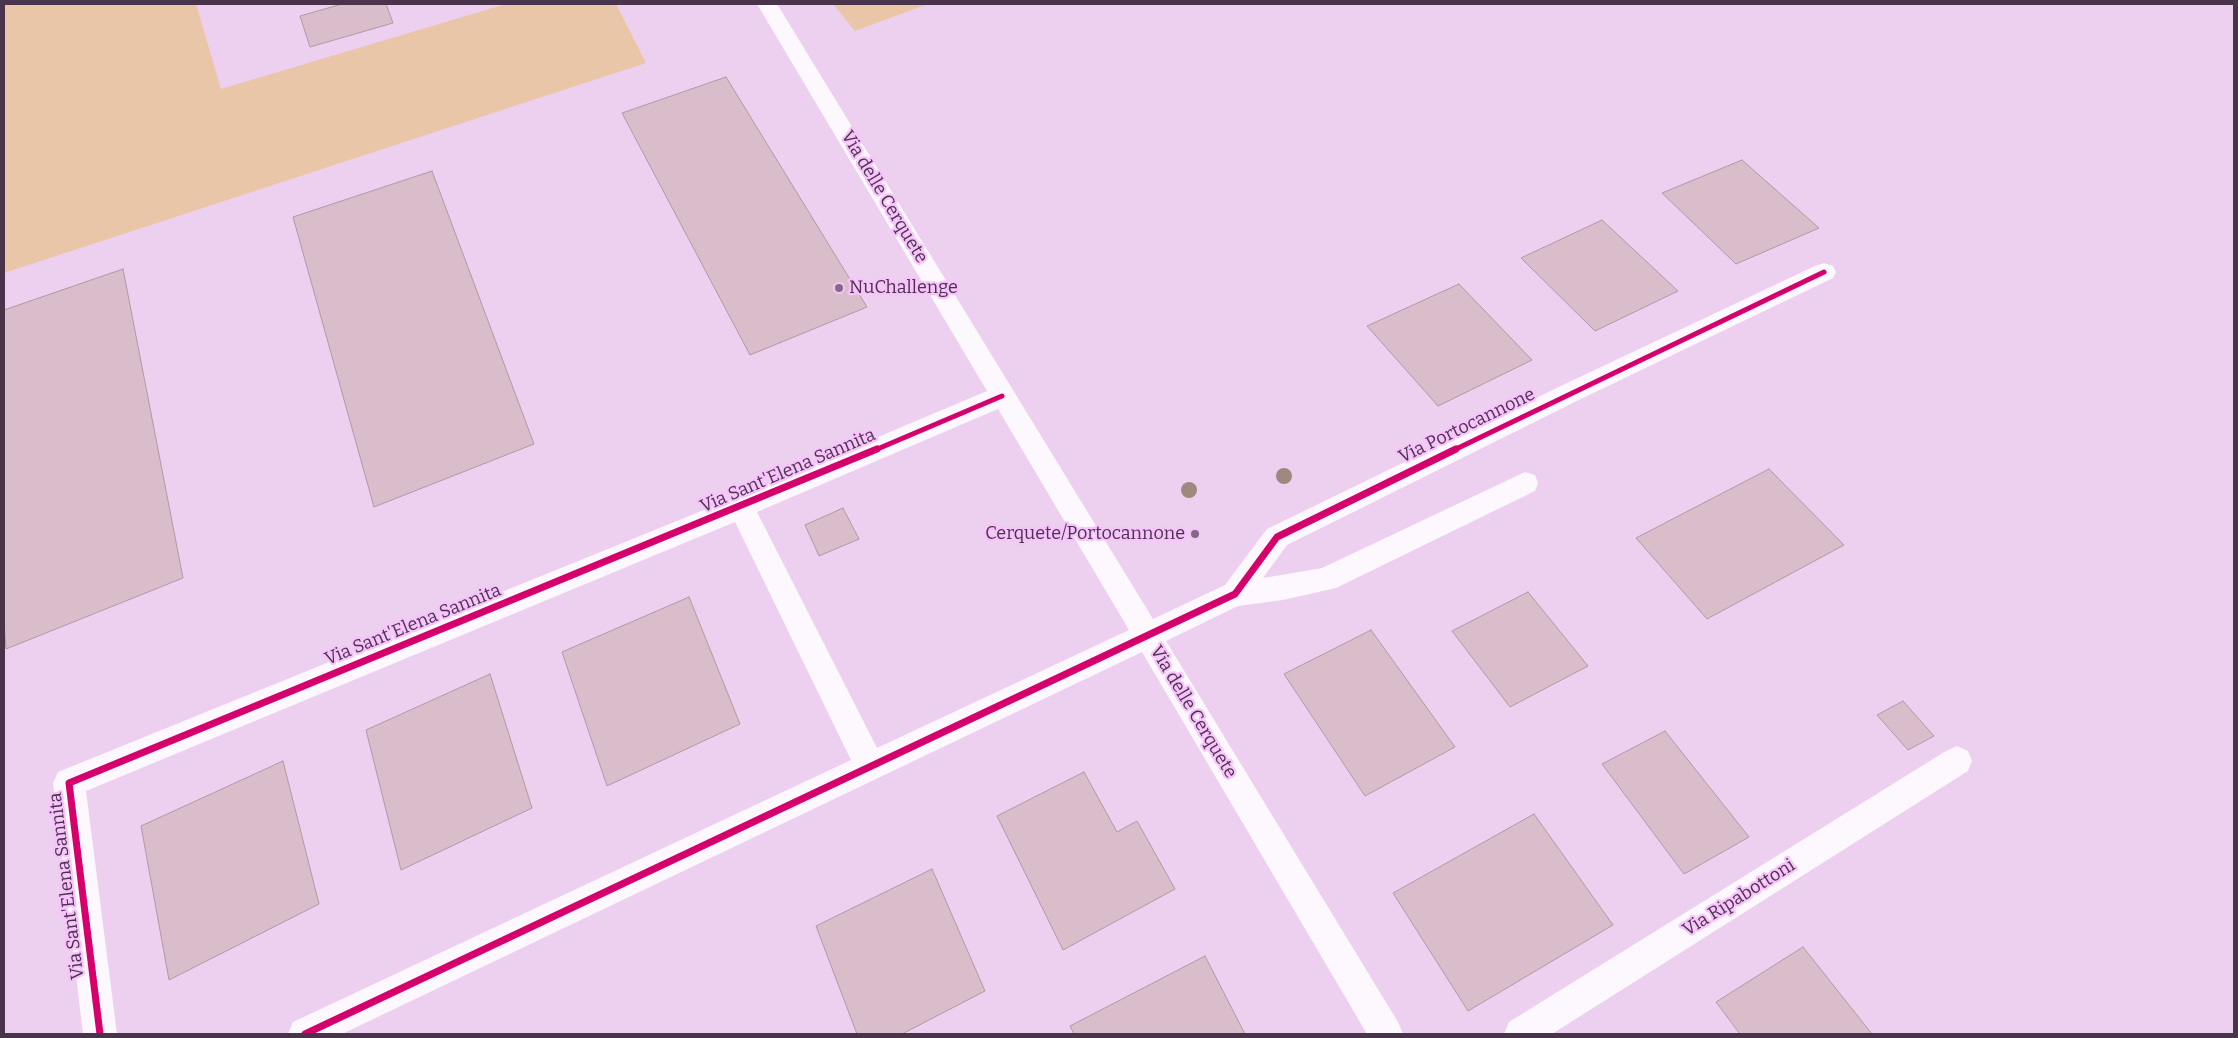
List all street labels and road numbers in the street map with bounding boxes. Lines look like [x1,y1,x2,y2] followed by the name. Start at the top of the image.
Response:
[836,127,932,267] street label: Via delle Cerquete
[1395,384,1539,468] street label: Via Portocannone
[697,424,879,518] street label: Via Sant'Elena Sannita
[322,580,504,670] street label: Via Sant'Elena Sannita
[1145,642,1241,782] street label: Via delle Cerquete
[45,791,89,981] street label: Via Sant'Elena Sannita
[1679,855,1799,941] street label: Via Ripabottoni

